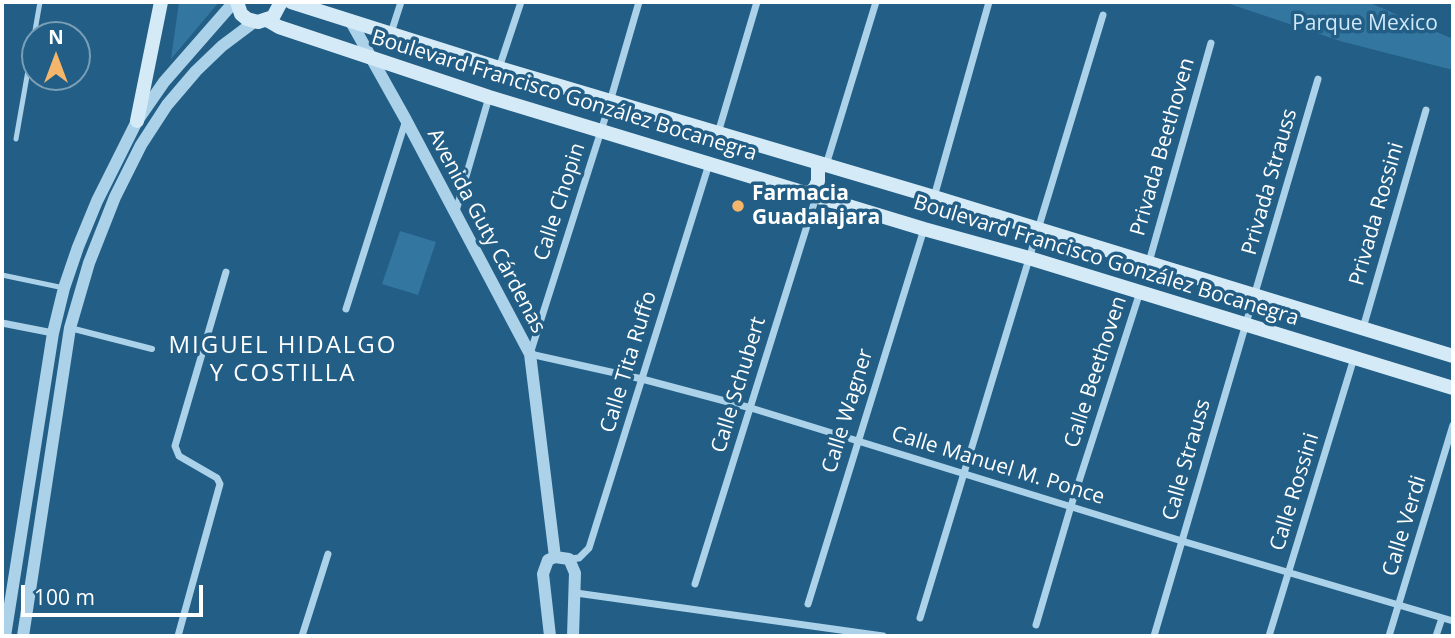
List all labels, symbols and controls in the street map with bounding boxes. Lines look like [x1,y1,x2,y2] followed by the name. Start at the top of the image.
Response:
[1292,11,1438,37] park label: Parque Mexico
[21,21,91,91] north arrow
[48,24,64,50] text: N
[368,25,760,167] street label: Boulevard Francisco González Bocanegra
[1126,55,1200,239] street label: Privada Beethoven
[1237,106,1303,258] street label: Privada Strauss
[421,124,551,338] street label: Avenida Guty Cárdenas
[529,140,591,264] street label: Calle Chopin
[1345,140,1409,288] street label: Privada Rossini
[752,181,880,231] place label: Farmacia Guadalajara
[910,190,1302,332] street label: Boulevard Francisco González Bocanegra
[730,198,746,214] marker: Farmacia Guadalajara
[595,288,663,436] street label: Calle Tita Ruffo
[1060,293,1132,451] street label: Calle Beethoven
[706,314,772,456] street label: Calle Schubert
[170,332,396,388] district label: MIGUEL HIDALGO Y COSTILLA
[817,346,879,476] street label: Calle Wagner
[1158,396,1216,524] street label: Calle Strauss
[888,422,1108,510] street label: Calle Manuel M. Ponce
[1265,430,1325,554] street label: Calle Rossini
[1378,473,1432,579] street label: Calle Verdi
[24,572,206,616] scale bar
[34,583,95,611] text: 100 m

